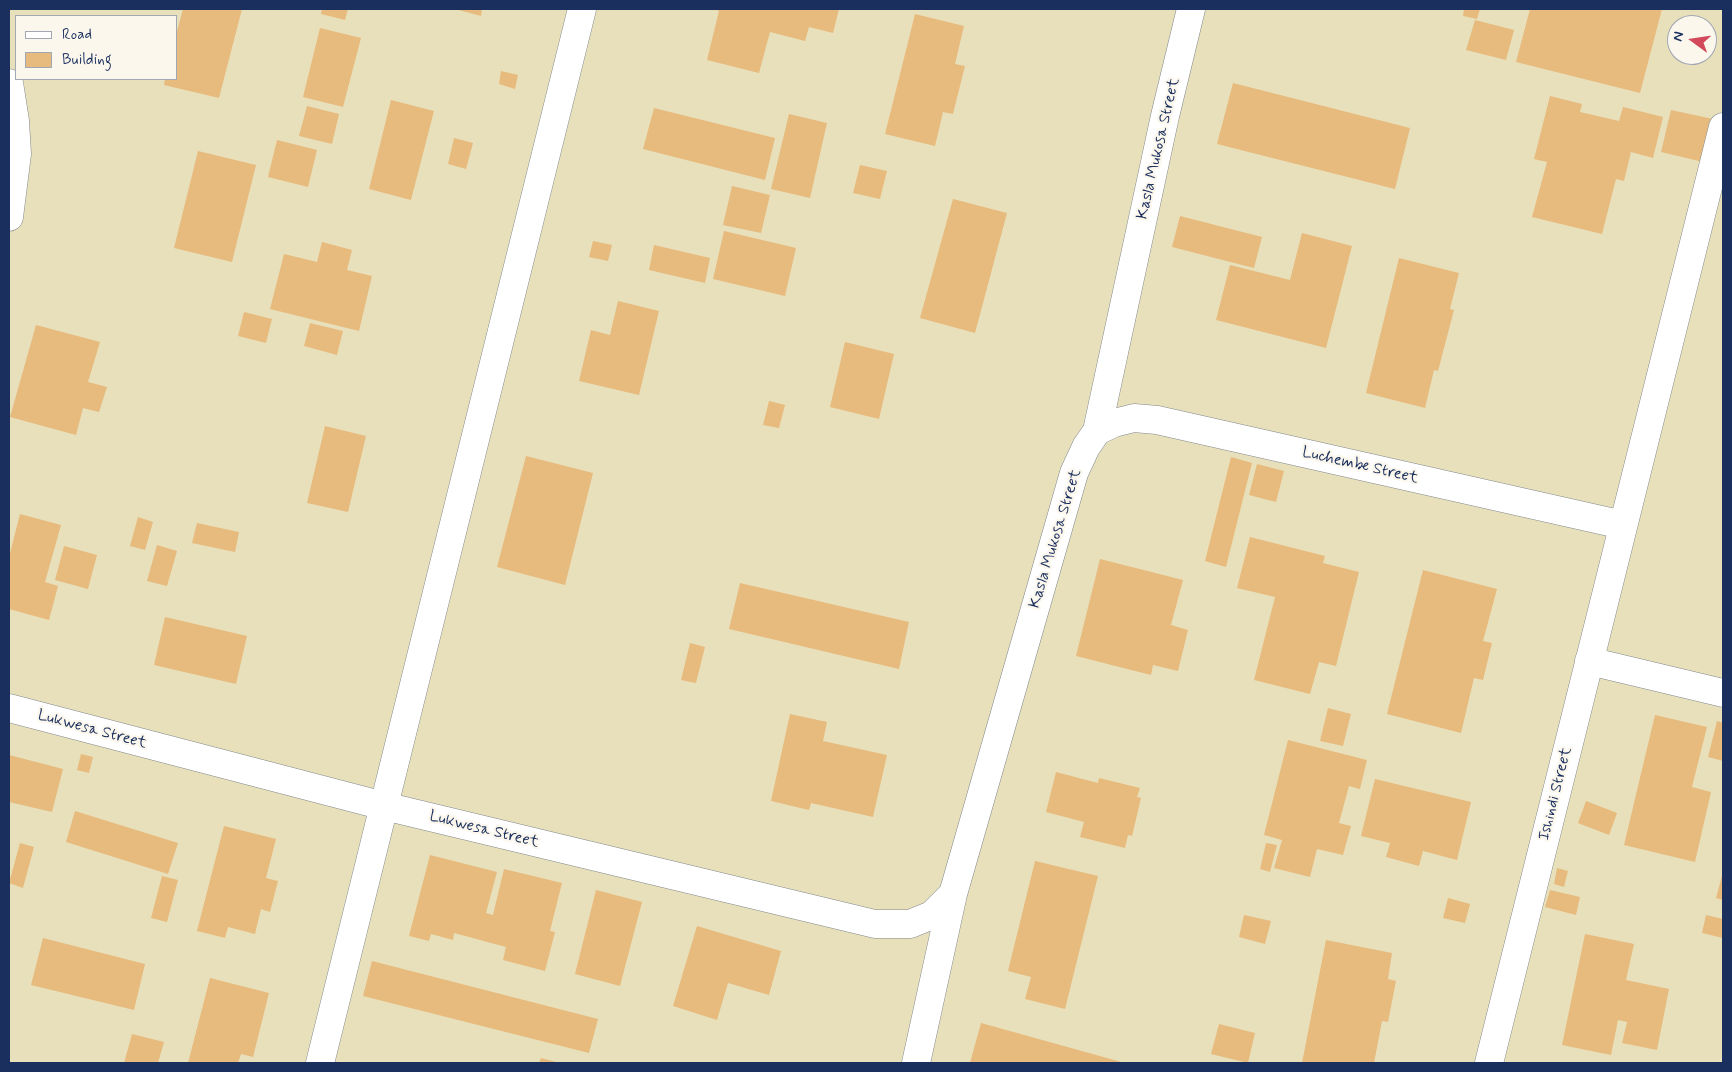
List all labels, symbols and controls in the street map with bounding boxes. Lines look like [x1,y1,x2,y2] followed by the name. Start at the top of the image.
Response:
[15,15,178,80] legend
[1667,15,1717,65] north arrow
[62,25,92,45] text: Road
[1669,30,1688,43] text: N
[62,50,112,70] text: Building
[1133,76,1185,222] street label: Kasla Mukosa Street
[1300,443,1420,489] street label: Luchembe Street
[1026,467,1086,611] street label: Kasla Mukosa Street
[35,706,149,754] street label: Lukwesa Street
[1535,745,1577,843] street label: Ishindi Street
[427,807,541,853] street label: Lukwesa Street

